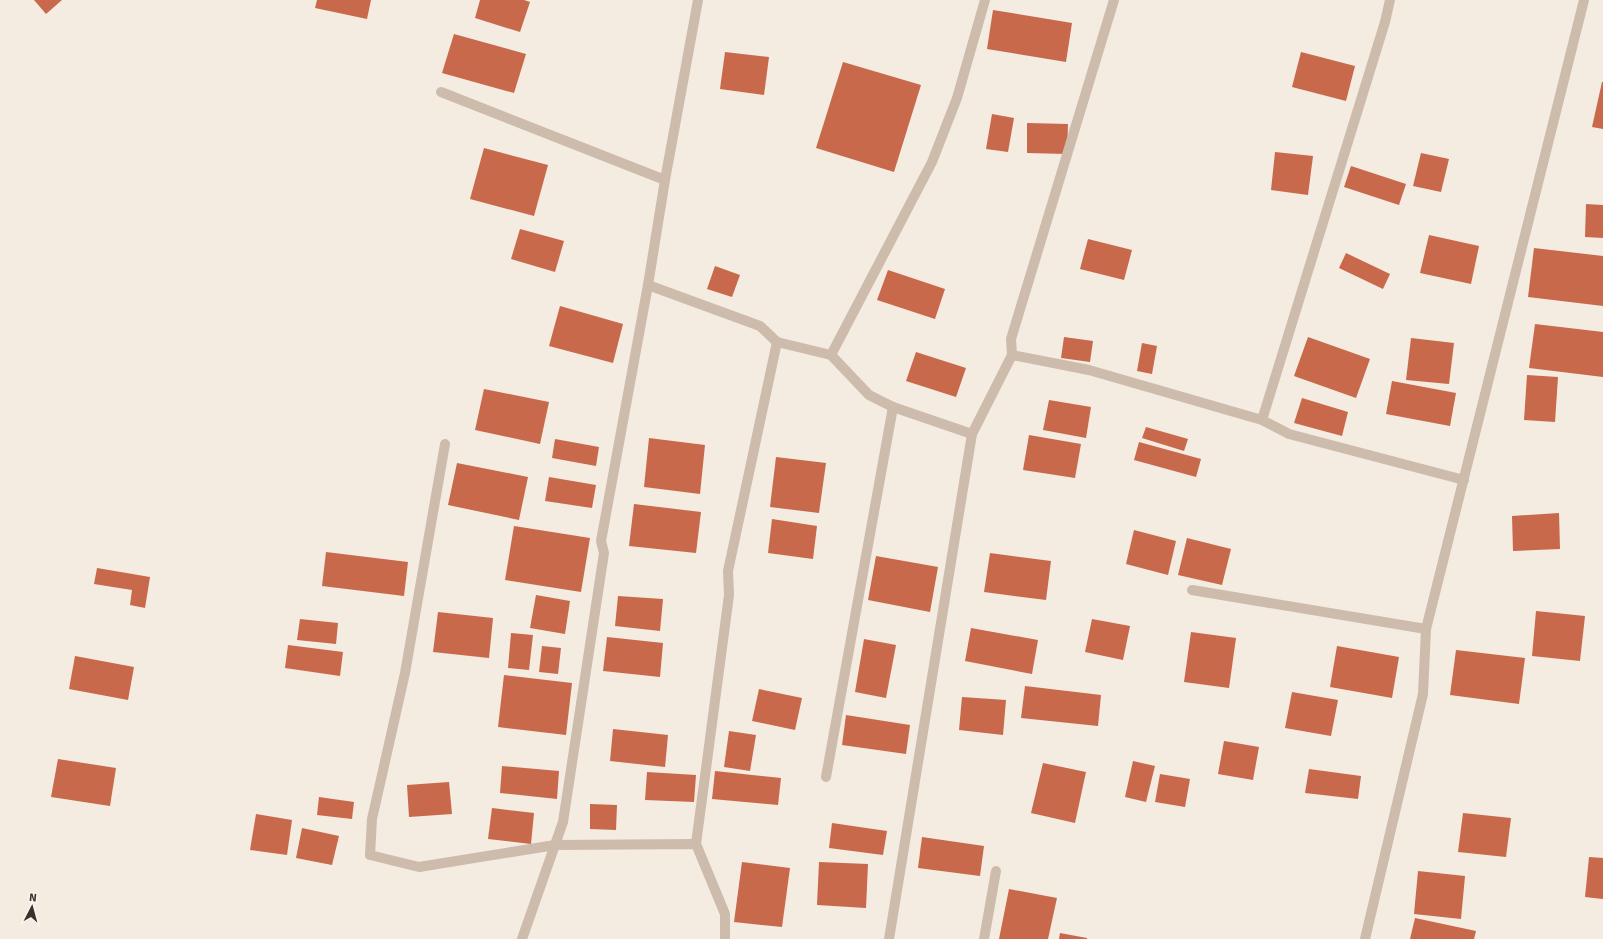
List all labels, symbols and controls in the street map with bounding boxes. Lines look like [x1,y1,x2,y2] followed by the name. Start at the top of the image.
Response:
[12,887,52,927] north arrow
[29,891,37,904] text: N

